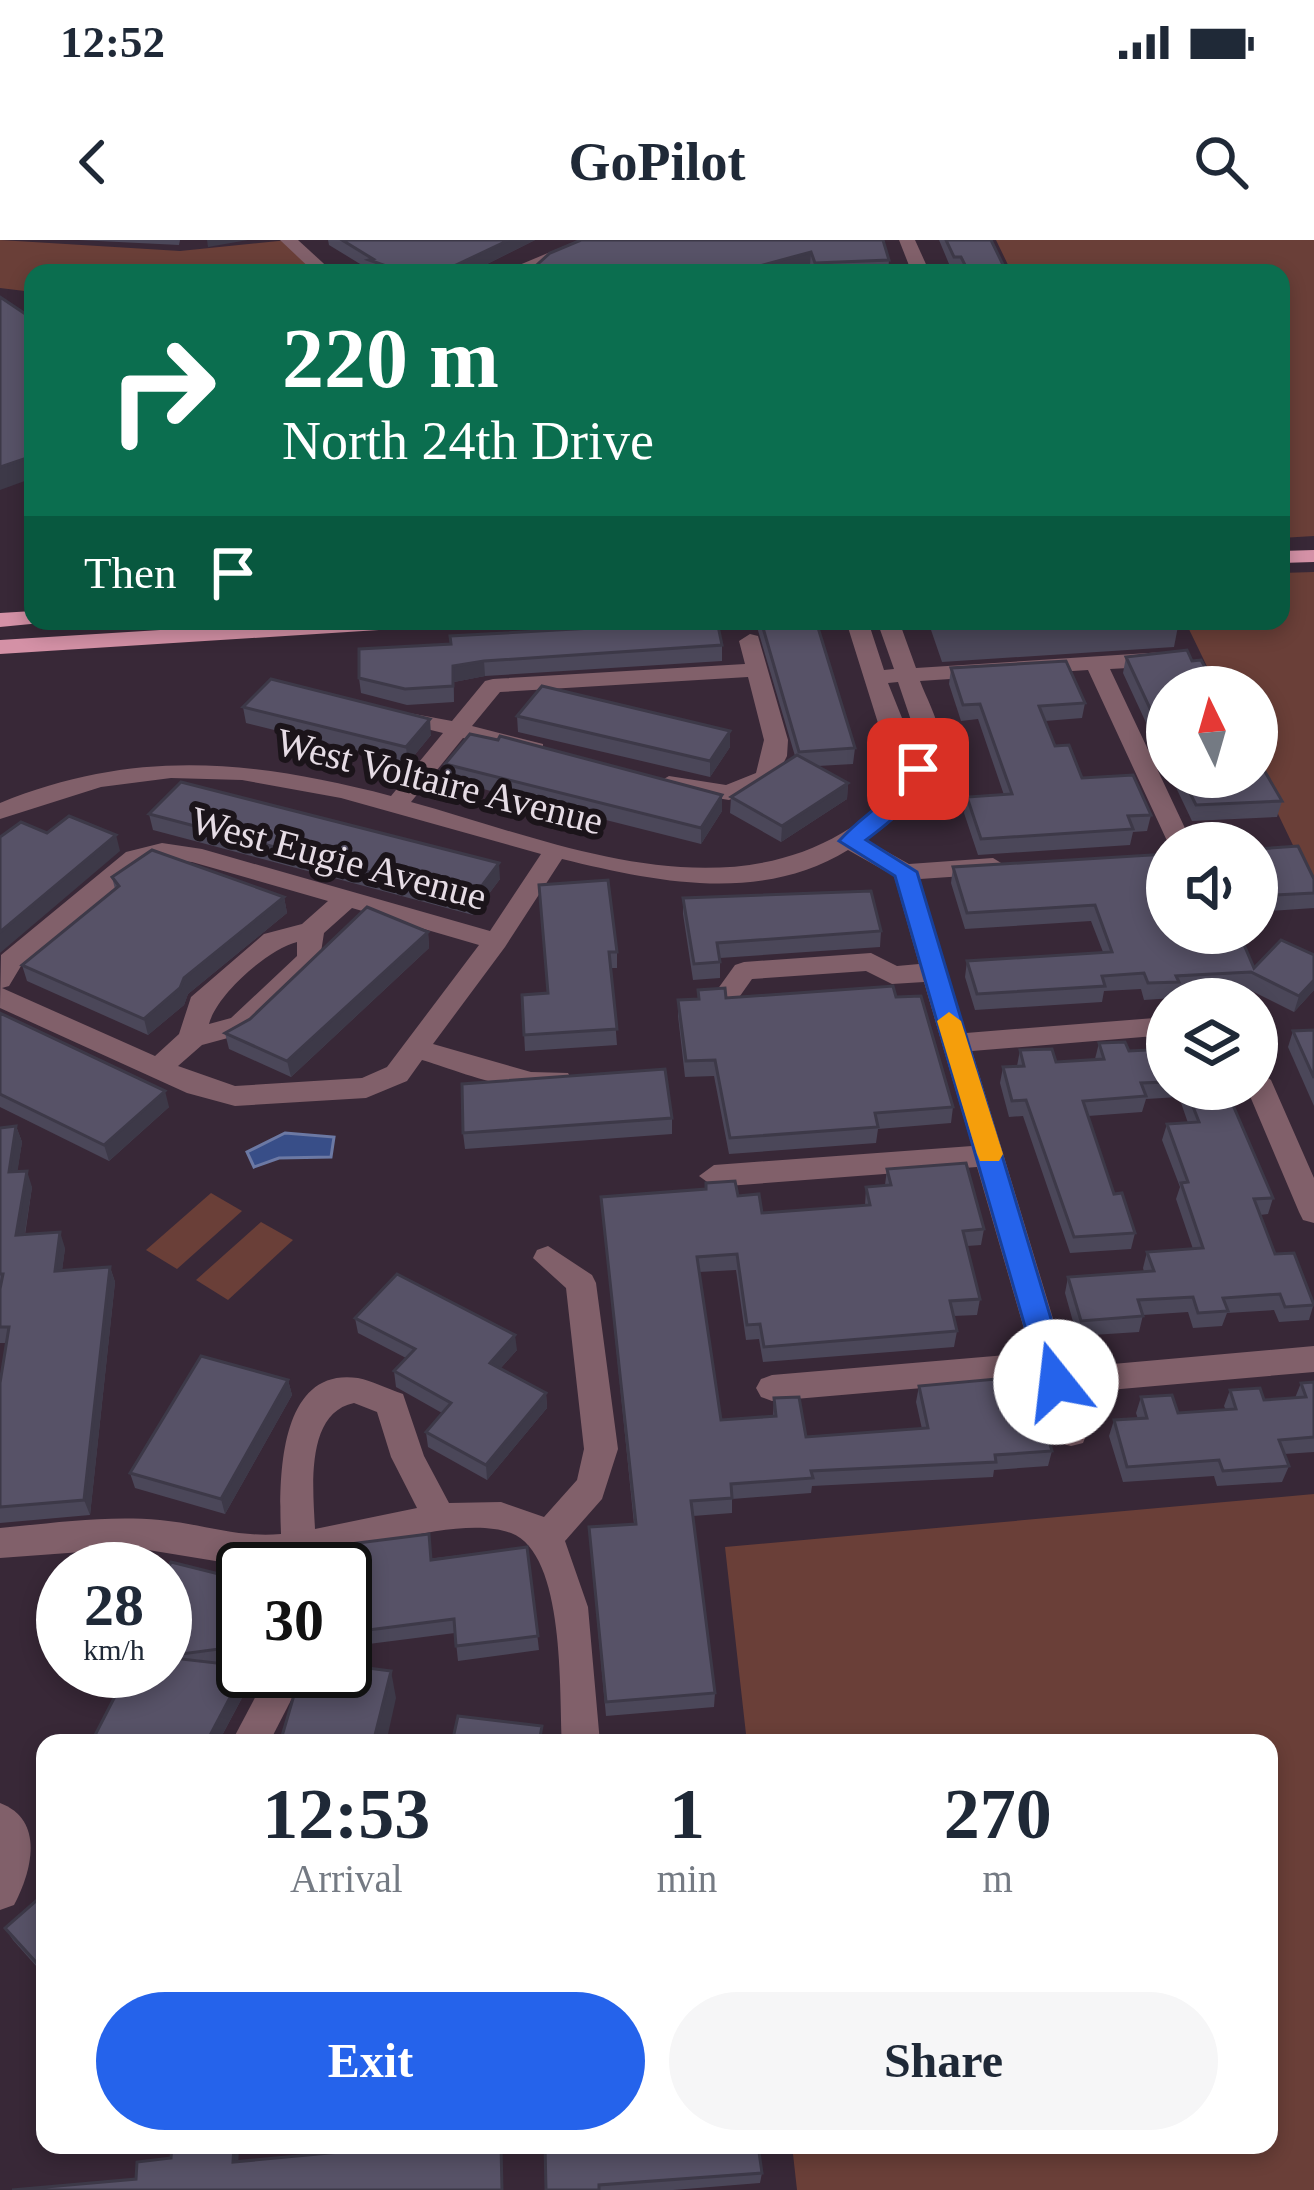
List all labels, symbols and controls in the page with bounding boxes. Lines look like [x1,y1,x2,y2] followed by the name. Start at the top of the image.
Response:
[60,17,165,67] text: 12:52
[60,129,126,195] icon: back
[1188,129,1254,195] icon: search
[569,132,745,192] text: GoPilot
[84,312,240,468] icon: right
[282,312,499,405] text: 220 m
[282,411,654,471] text: North 24th Drive
[200,540,266,606] icon: arrive
[84,548,176,598] text: Then
[1146,666,1278,798] north arrow
[1146,666,1278,1110] map controls
[867,718,969,820] pin
[272,720,608,842] street label: West Voltaire Avenue
[885,736,951,802] icon: arrive
[186,798,491,919] street label: West Eugie Avenue
[1146,822,1278,954] button: sound
[1146,978,1278,1110] button: layers
[993,1319,1119,1445] position arrow
[216,1542,372,1698] speed limit sign: 30
[84,1572,144,1638] text: 28
[83,1633,145,1666] text: km/h
[262,1774,430,1854] text: 12:53
[669,1774,705,1854] text: 1
[944,1774,1052,1854] text: 270
[290,1857,403,1900] text: Arrival
[657,1857,717,1900] text: min
[982,1857,1013,1900] text: m
[96,1992,645,2130] button: Exit
[669,1992,1218,2130] button: Share

